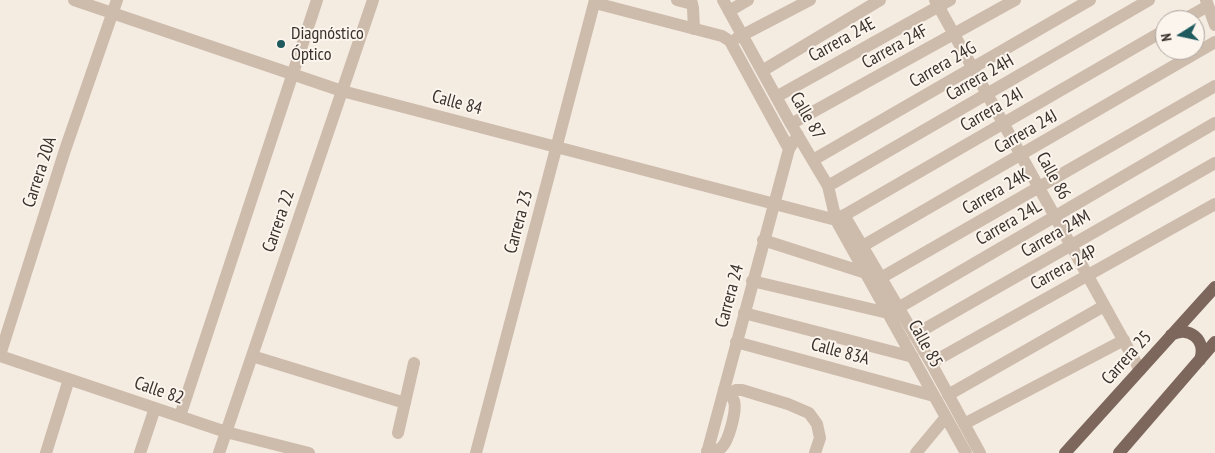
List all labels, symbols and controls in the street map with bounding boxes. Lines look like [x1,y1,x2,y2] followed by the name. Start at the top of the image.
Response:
[1155,10,1205,60] north arrow
[805,13,879,67] street label: Carrera 24E
[858,20,932,74] street label: Carrera 24F
[291,23,364,66] place label: Diagnóstico Óptico
[1157,32,1176,43] text: N
[906,37,980,93] street label: Carrera 24G
[275,38,287,50] marker: Diagnóstico Óptico
[942,50,1018,106] street label: Carrera 24H
[957,83,1027,137] street label: Carrera 24I
[430,86,484,120] street label: Calle 84
[785,88,829,144] street label: Calle 87
[991,105,1061,159] street label: Carrera 24J
[18,134,62,210] street label: Carrera 20A
[1031,148,1075,204] street label: Calle 86
[959,164,1033,220] street label: Carrera 24K
[258,187,300,255] street label: Carrera 22
[500,188,538,256] street label: Carrera 23
[972,196,1046,250] street label: Carrera 24L
[1018,206,1094,262] street label: Carrera 24M
[1027,241,1101,295] street label: Carrera 24P
[711,262,749,330] street label: Carrera 24
[903,316,947,372] street label: Calle 85
[1097,327,1157,389] street label: Carrera 25
[808,334,872,370] street label: Calle 83A
[131,372,187,410] street label: Calle 82

